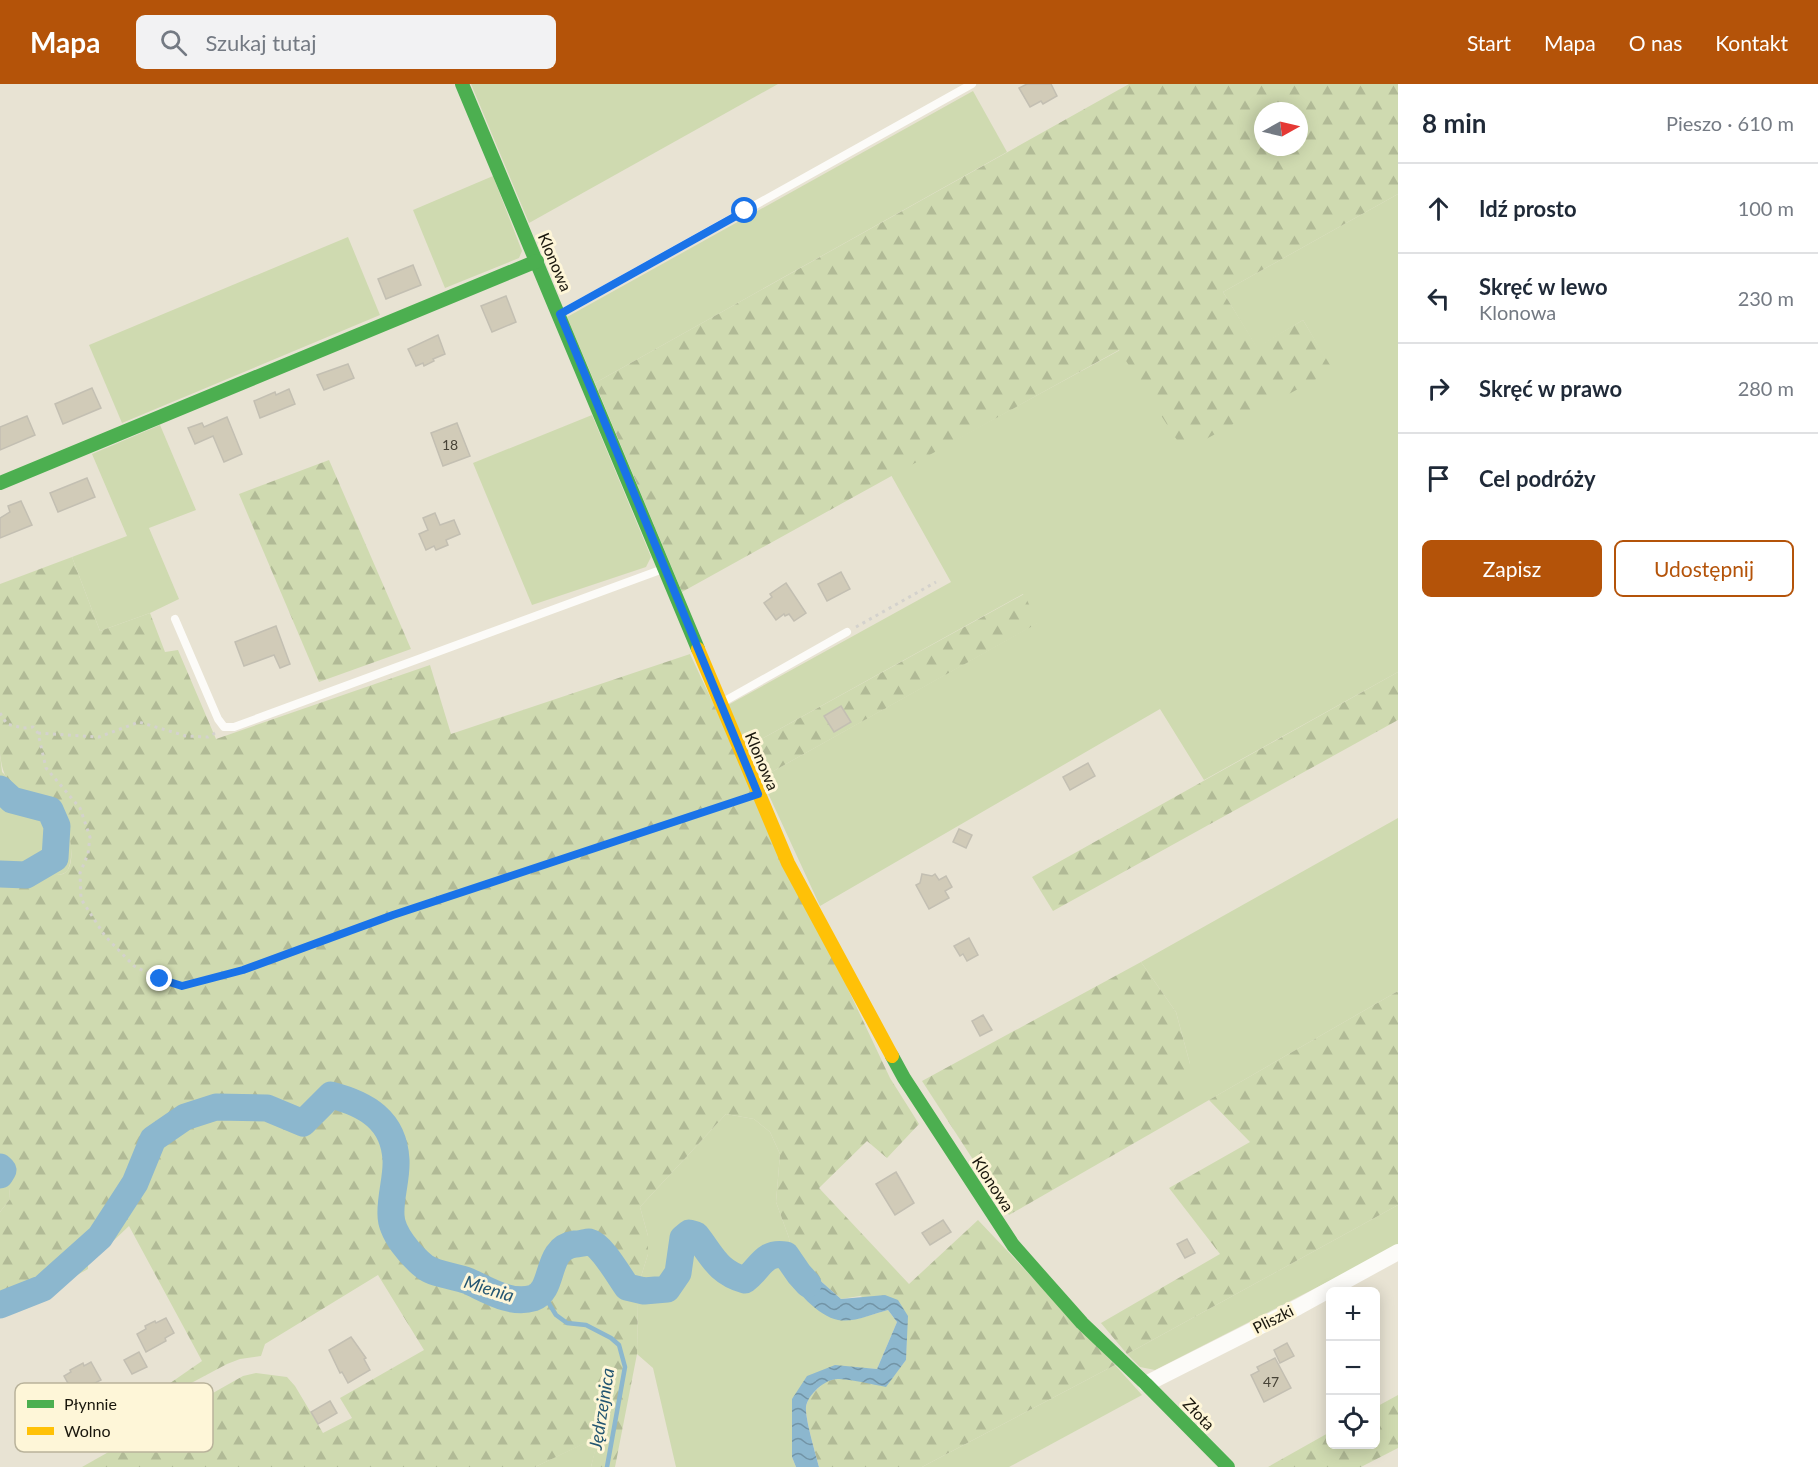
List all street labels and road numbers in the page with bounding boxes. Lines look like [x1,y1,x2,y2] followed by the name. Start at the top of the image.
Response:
[535,230,576,294] street label: Klonowa
[742,729,783,793] street label: Klonowa
[969,1153,1018,1215] street label: Klonowa
[1249,1300,1296,1337] street label: Pliszki
[1180,1394,1219,1434] street label: Złota

